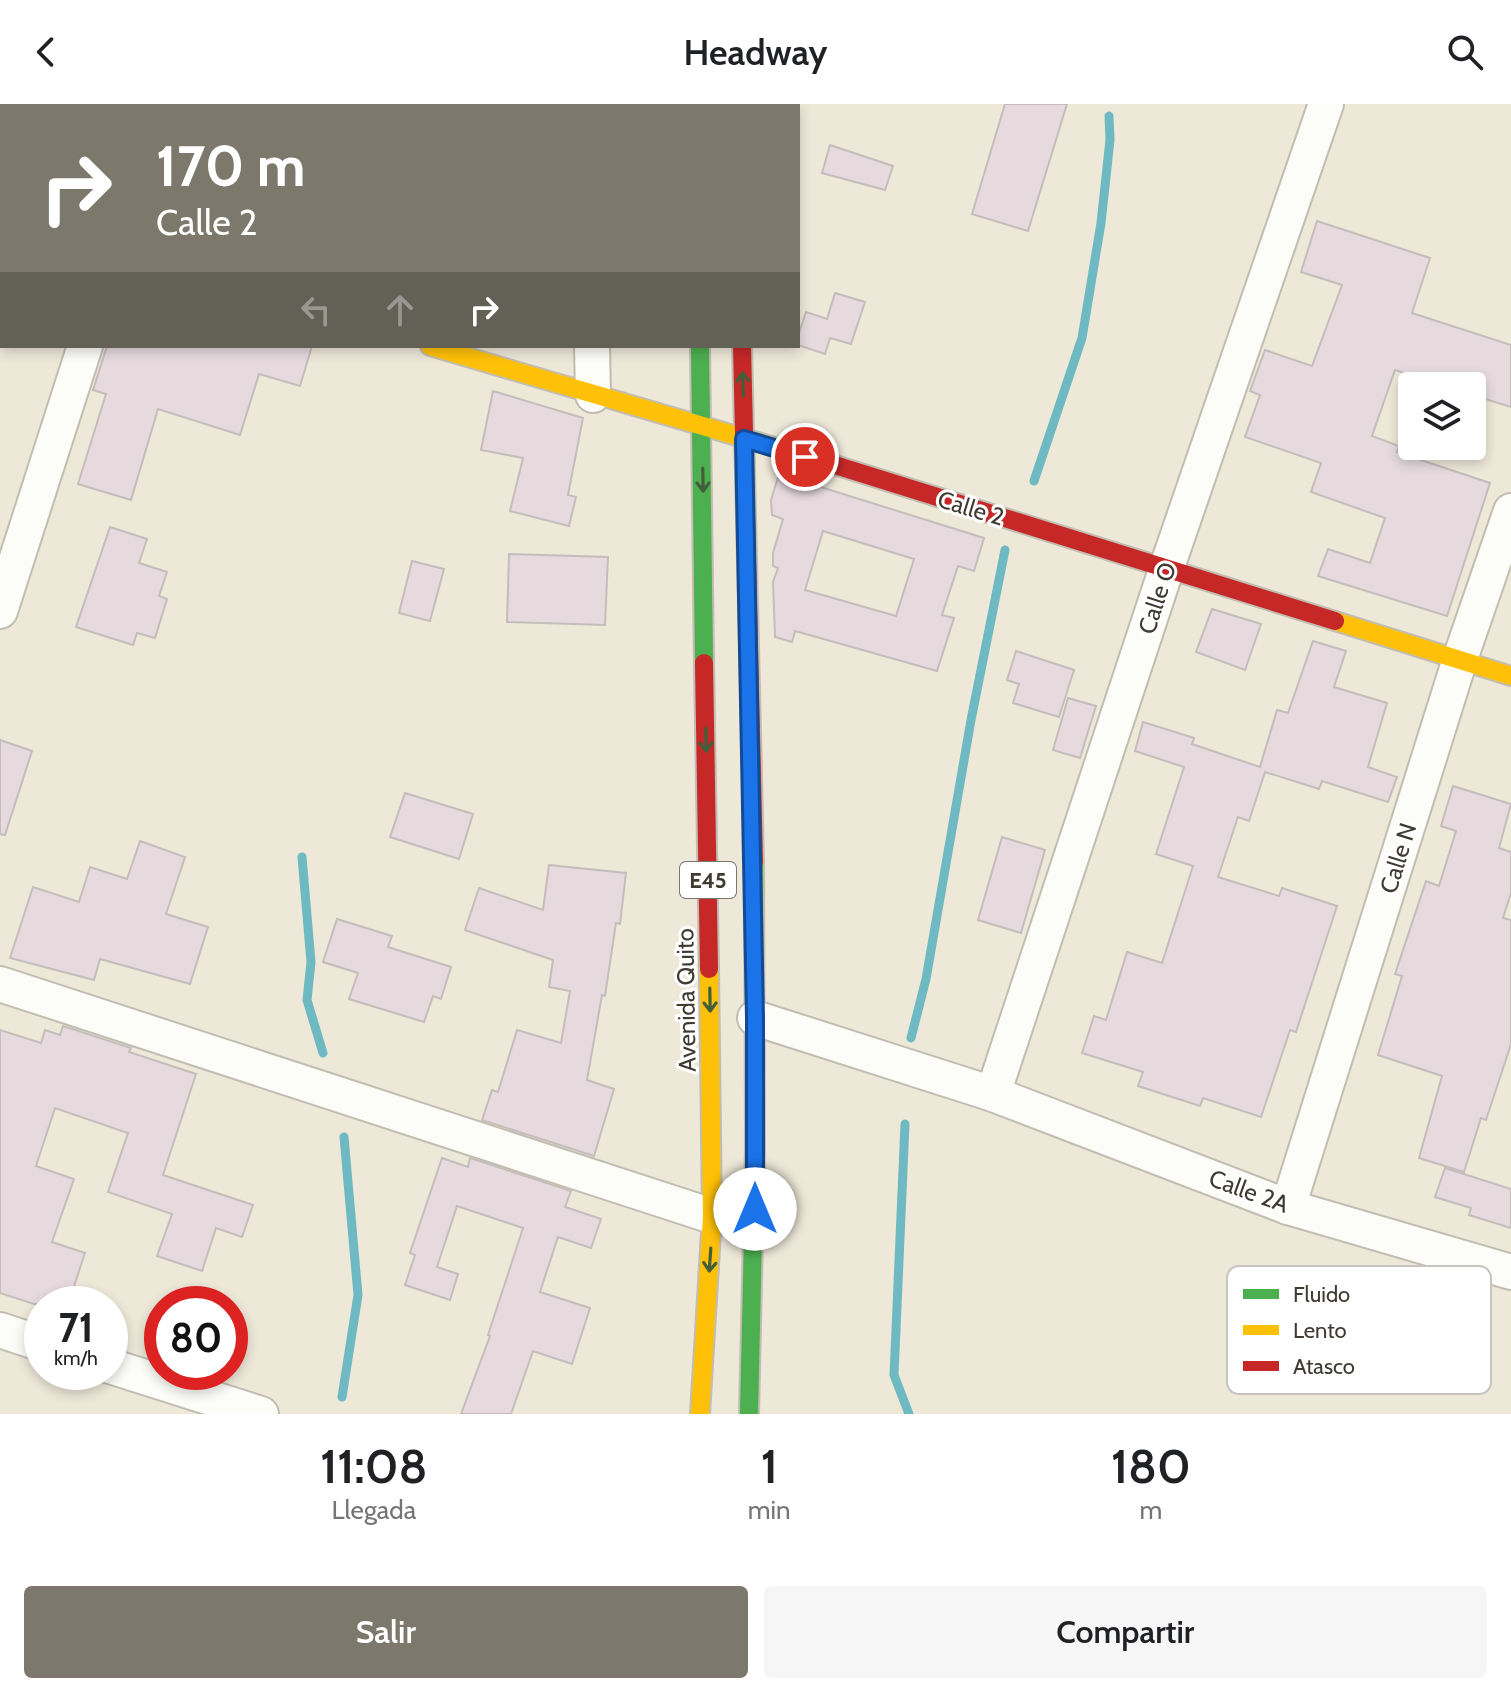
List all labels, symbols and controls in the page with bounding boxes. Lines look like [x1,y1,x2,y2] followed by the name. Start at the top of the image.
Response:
[24,30,68,74] icon: back
[684,30,827,74] text: Headway
[1443,30,1487,74] icon: search
[156,132,306,200] text: 170 m
[24,136,128,240] icon: right
[156,200,258,244] text: Calle 2
[294,288,338,332] icon: left
[378,288,422,332] icon: ahead
[462,288,506,332] icon: right
[735,371,750,398] one-way arrow
[1398,372,1486,460] map controls
[1398,372,1486,460] button: layers
[771,423,839,491] pin
[783,435,827,479] icon: arrive
[695,466,711,493] one-way arrow
[934,484,1008,532] street label: Calle 2
[1132,558,1182,638] street label: Calle O
[698,726,714,753] one-way arrow
[1374,819,1422,897] street label: Calle N
[680,862,736,898] road number: E45
[670,928,702,1072] street label: Avenida Quito
[702,986,717,1013] one-way arrow
[1205,1163,1293,1219] street label: Calle 2A
[713,1167,797,1251] position arrow
[702,1246,717,1273] one-way arrow
[1227,1266,1491,1394] legend
[1293,1281,1350,1308] text: Fluido
[144,1286,248,1390] speed limit sign: 80
[58,1303,94,1352] text: 71
[1293,1317,1347,1344] text: Lento
[54,1346,98,1370] text: km/h
[1293,1353,1355,1380] text: Atasco
[320,1437,427,1495] text: 11:08
[761,1437,778,1495] text: 1
[1111,1437,1191,1495] text: 180
[332,1494,416,1526] text: Llegada
[748,1494,791,1526] text: min
[1139,1494,1162,1526] text: m
[24,1586,748,1678] button: Salir
[764,1586,1487,1678] button: Compartir

